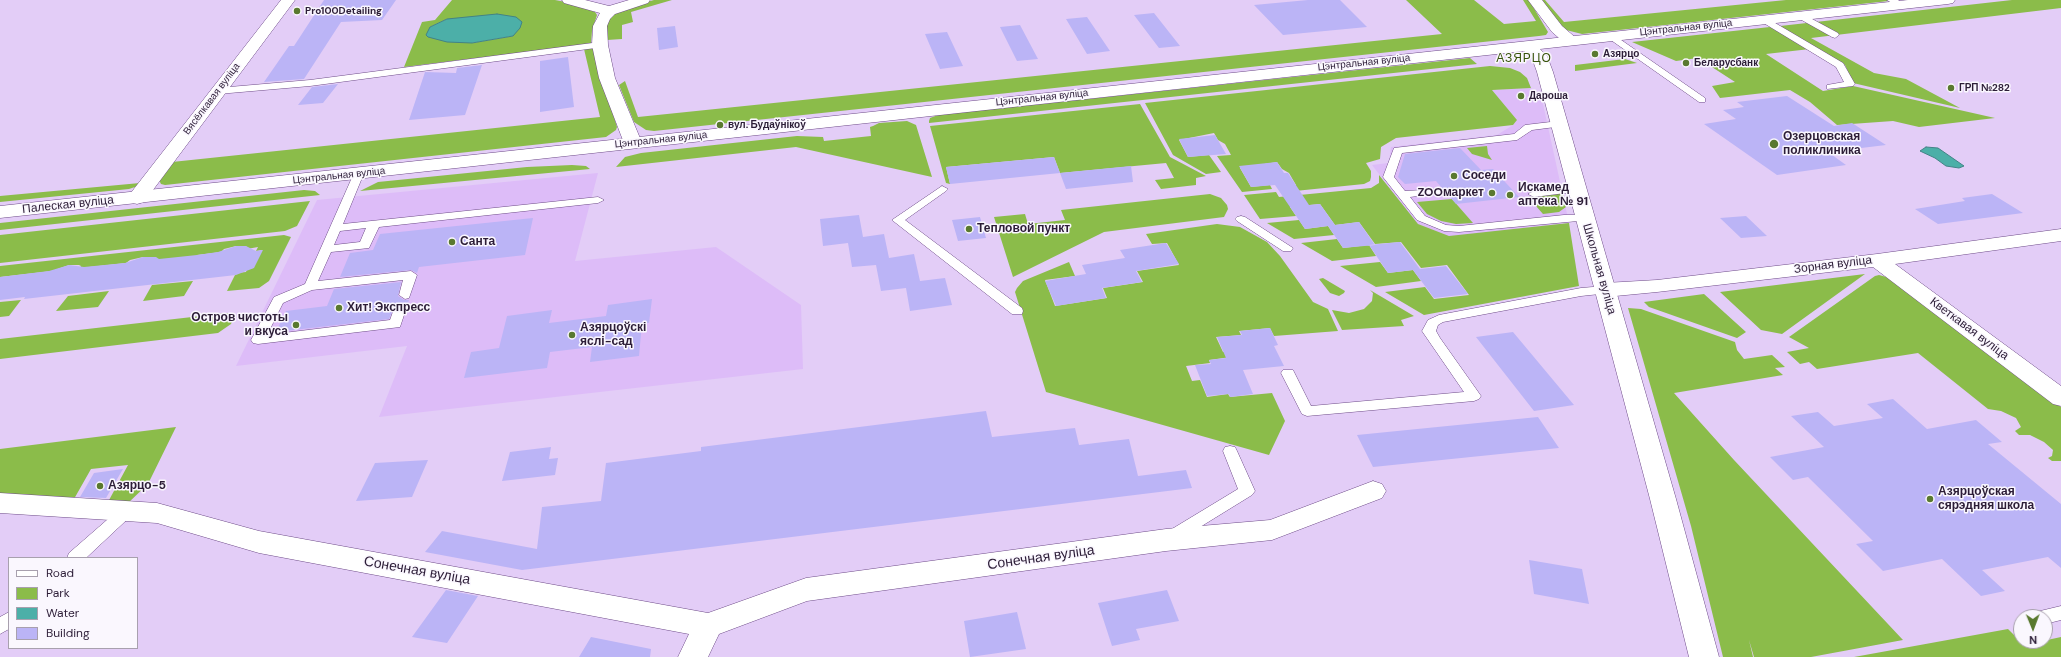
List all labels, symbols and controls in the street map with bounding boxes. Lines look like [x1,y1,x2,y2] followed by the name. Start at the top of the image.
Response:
[305,5,382,17] place label: Pro100Detailing
[292,6,302,16] marker: Pro100Detailing
[1639,17,1733,39] street label: Цэнтральная вуліца
[1603,48,1639,60] place label: Азярцо
[1590,49,1600,59] marker: Азярцо
[1317,52,1411,74] street label: Цэнтральная вуліца
[1496,52,1552,66] district label: АЗЯРЦО
[1694,57,1758,69] place label: Беларусбанк
[1681,58,1691,68] marker: Беларусбанк
[181,61,243,137] street label: Вясёлкавая вуліца
[1959,82,2010,94] place label: ГРП №282
[1946,83,1956,93] marker: ГРП №282
[995,87,1089,109] street label: Цэнтральная вуліца
[1529,90,1568,102] place label: Дароша
[1516,91,1526,101] marker: Дароша
[728,119,806,131] place label: вул. Будаўнікоў
[715,120,725,130] marker: вул. Будаўнікоў
[614,129,708,151] street label: Цэнтральная вуліца
[1783,130,1861,158] place label: Озерцовская поликлиника
[1768,138,1780,150] marker: Озерцовская поликлиника
[292,165,386,187] street label: Цэнтральная вуліца
[1462,169,1506,183] place label: Соседи
[1449,171,1459,181] marker: Соседи
[1518,181,1588,209] place label: Искамед аптека № 91
[1417,186,1484,200] place label: ZOOмаркет
[1487,188,1497,198] marker: ZOOмаркет
[1505,190,1515,200] marker: Искамед аптека № 91
[22,193,114,217] street label: Палеская вуліца
[977,222,1070,236] place label: Тепловой пункт
[1579,222,1619,316] street label: Школьная вуліца
[964,224,974,234] marker: Тепловой пункт
[460,235,495,249] place label: Санта
[447,237,457,247] marker: Санта
[1793,253,1873,277] street label: Зорная вуліца
[1927,295,2011,363] street label: Кветкавая вуліца
[347,301,430,315] place label: Хит! Экспресс
[334,303,344,313] marker: Хит! Экспресс
[191,311,288,339] place label: Остров чистоты и вкуса
[291,320,301,330] marker: Остров чистоты и вкуса
[580,321,646,349] place label: Азярцоўскі яслі-сад
[567,330,577,340] marker: Азярцоўскі яслі-сад
[108,479,166,493] place label: Азярцо-5
[95,481,105,491] marker: Азярцо-5
[1938,485,2034,513] place label: Азярцоўская сярэдняя школа
[1925,494,1935,504] marker: Азярцоўская сярэдняя школа
[986,542,1096,574] street label: Сонечная вуліца
[362,553,472,589] street label: Сонечная вуліца
[8,557,138,649] legend
[46,565,74,581] text: Road
[46,585,70,601] text: Park
[46,605,79,621] text: Water
[2013,609,2053,649] north arrow
[46,625,90,641] text: Building
[2029,633,2037,647] text: N

